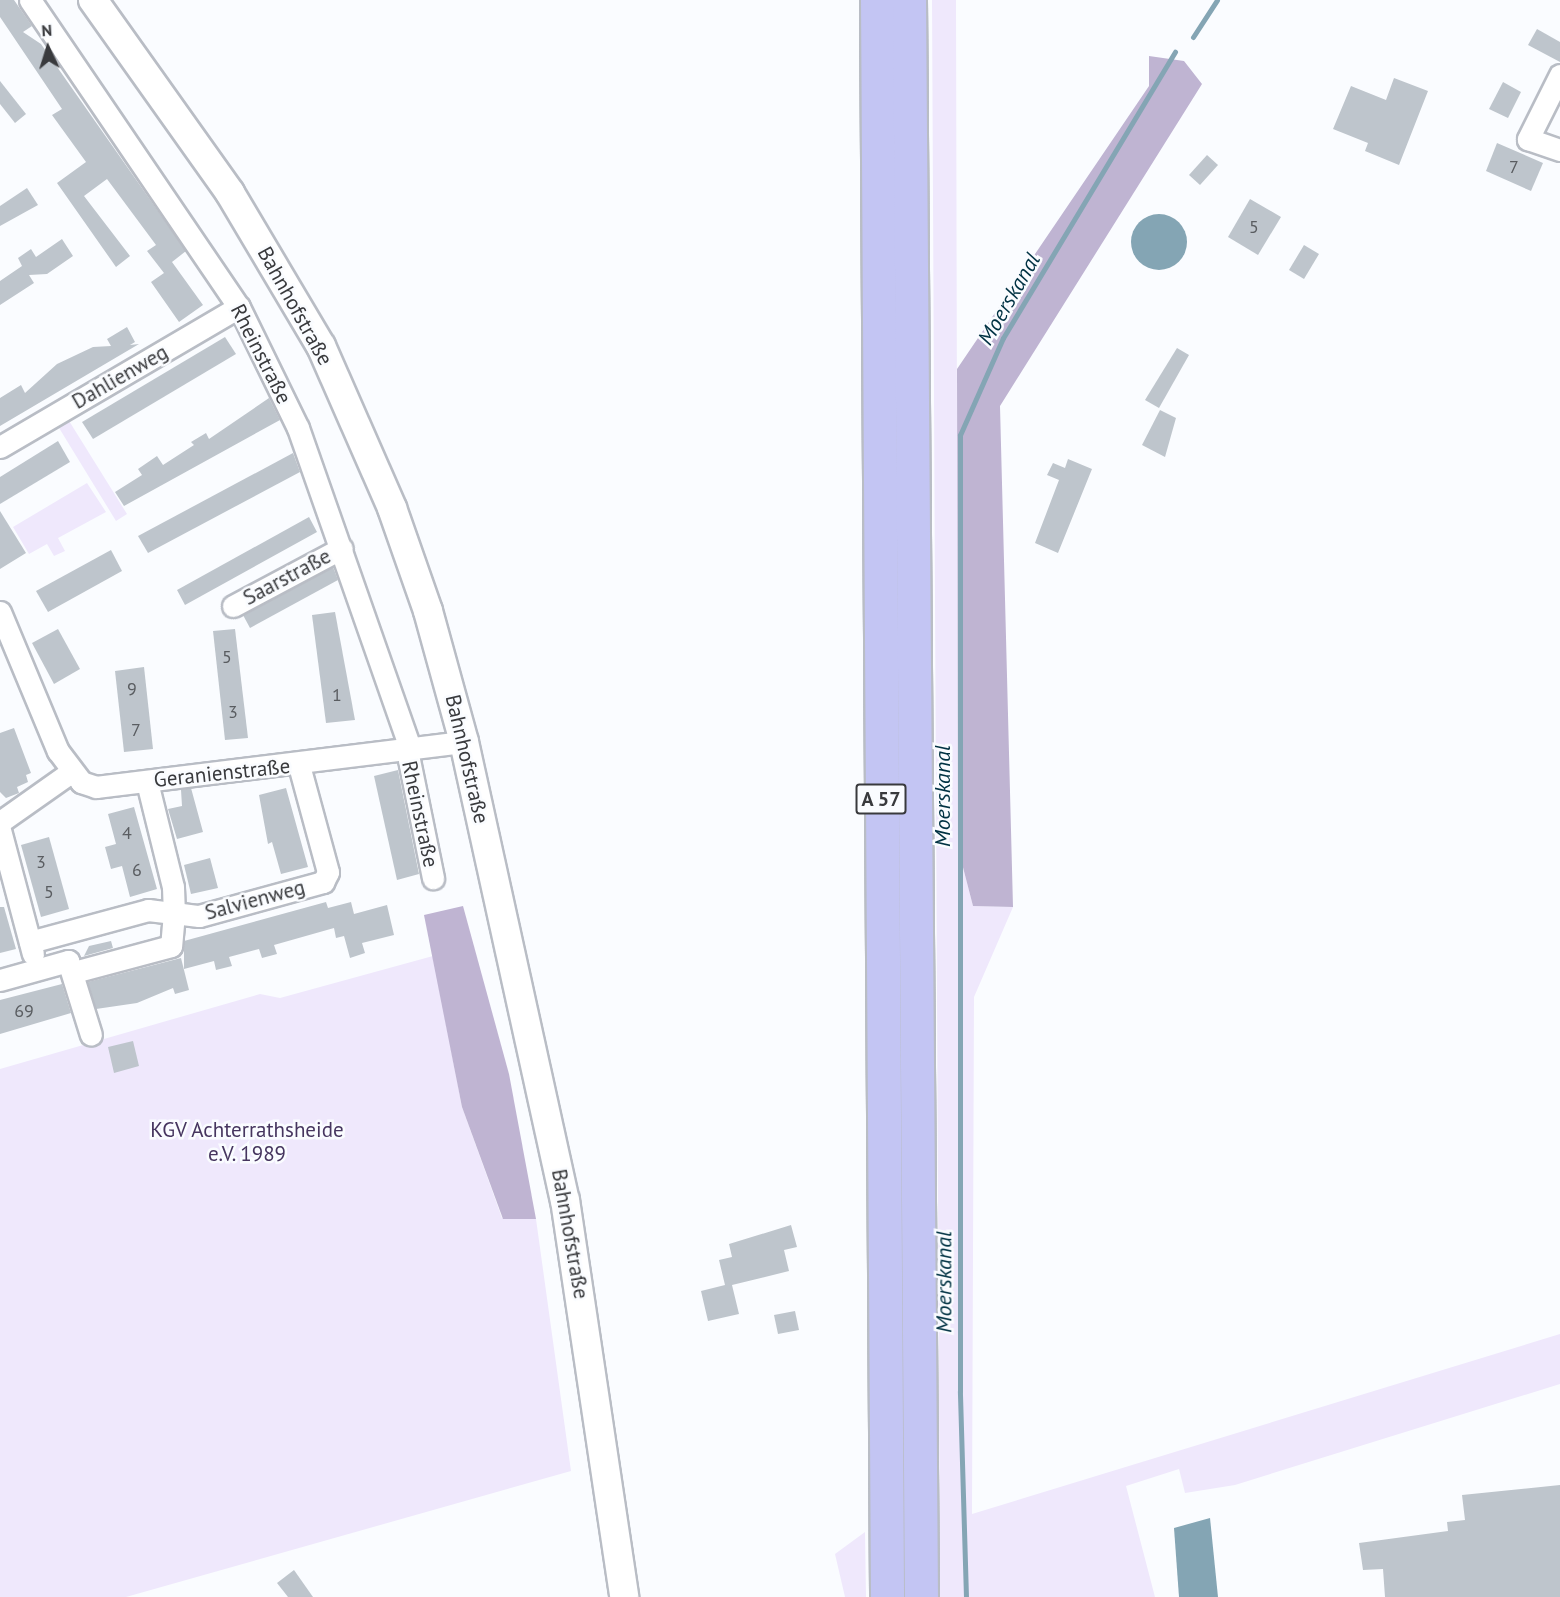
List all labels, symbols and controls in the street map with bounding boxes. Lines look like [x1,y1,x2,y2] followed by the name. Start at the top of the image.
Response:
[18,18,78,78] north arrow
[41,20,53,40] text: N
[1509,156,1519,178] house number: 7
[1249,216,1259,238] house number: 5
[252,242,338,370] street label: Bahnhofstraße
[972,248,1046,350] water label: Moerskanal
[225,300,297,408] street label: Rheinstraße
[68,339,172,415] street label: Dahlienweg
[239,543,335,611] street label: Saarstraße
[222,646,232,668] house number: 5
[127,678,137,700] house number: 9
[332,684,342,706] house number: 1
[440,692,494,826] street label: Bahnhofstraße
[228,701,238,723] house number: 3
[131,719,141,741] house number: 7
[930,745,956,847] water label: Moerskanal
[153,753,291,793] street label: Geranienstraße
[396,758,444,870] street label: Rheinstraße
[854,782,908,816] road number: A 57
[122,822,132,844] house number: 4
[36,851,46,873] house number: 3
[132,859,142,881] house number: 6
[202,875,308,925] street label: Salvienweg
[44,881,54,903] house number: 5
[14,1000,34,1022] house number: 69
[150,1117,344,1167] park label: KGV Achterrathsheide e.V. 1989
[546,1167,594,1301] street label: Bahnhofstraße
[931,1231,957,1333] water label: Moerskanal

